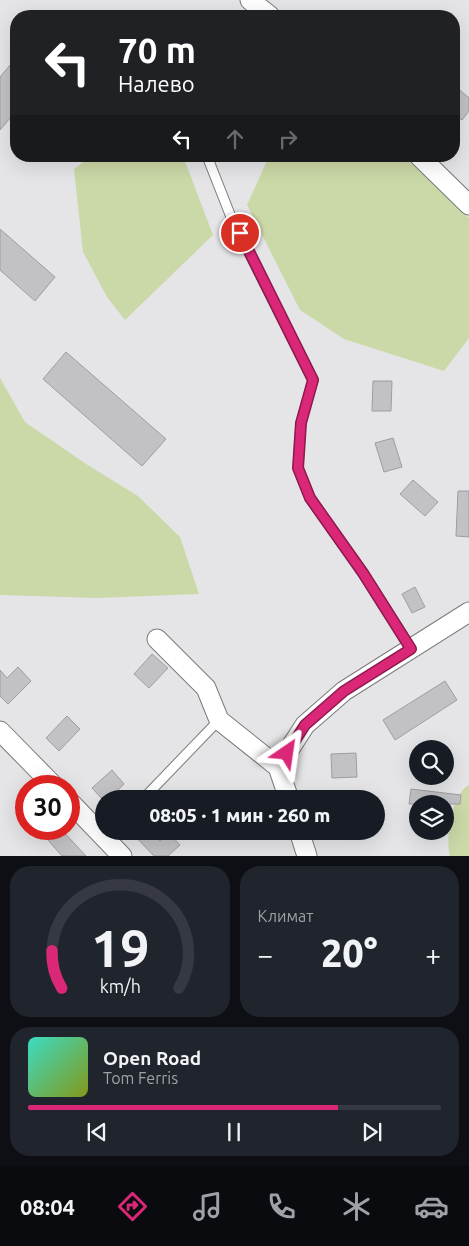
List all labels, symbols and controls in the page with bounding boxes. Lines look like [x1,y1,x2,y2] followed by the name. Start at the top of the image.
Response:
[35,30,100,95] icon: left
[118,30,196,70] text: 70 m
[118,71,195,96] text: Налево
[168,125,196,153] icon: left
[221,125,249,153] icon: ahead
[274,125,302,153] icon: right
[219,212,261,254] pin
[226,219,254,247] icon: arrive
[260,726,312,778] position arrow
[409,740,454,840] map controls
[409,740,454,785] button: search
[15,775,80,840] speed limit sign: 30
[409,795,454,840] button: layers
[150,804,330,826] text: 08:05 · 1 мин · 260 m
[258,907,313,925] text: Климат
[90,919,149,977] text: 19
[321,932,378,974] text: 20°
[258,939,273,970] text: −
[425,939,441,970] text: +
[99,976,140,996] text: km/h
[103,1047,201,1069] text: Open Road
[103,1069,178,1087] text: Tom Ferris
[83,1118,111,1146] icon: previous
[220,1118,248,1146] icon: pause
[358,1118,386,1146] icon: next
[115,1189,150,1224] icon: directions
[190,1189,225,1224] icon: music
[264,1189,299,1224] icon: phone
[339,1189,374,1224] icon: climate
[414,1189,449,1224] icon: car
[20,1194,75,1219] text: 08:04

